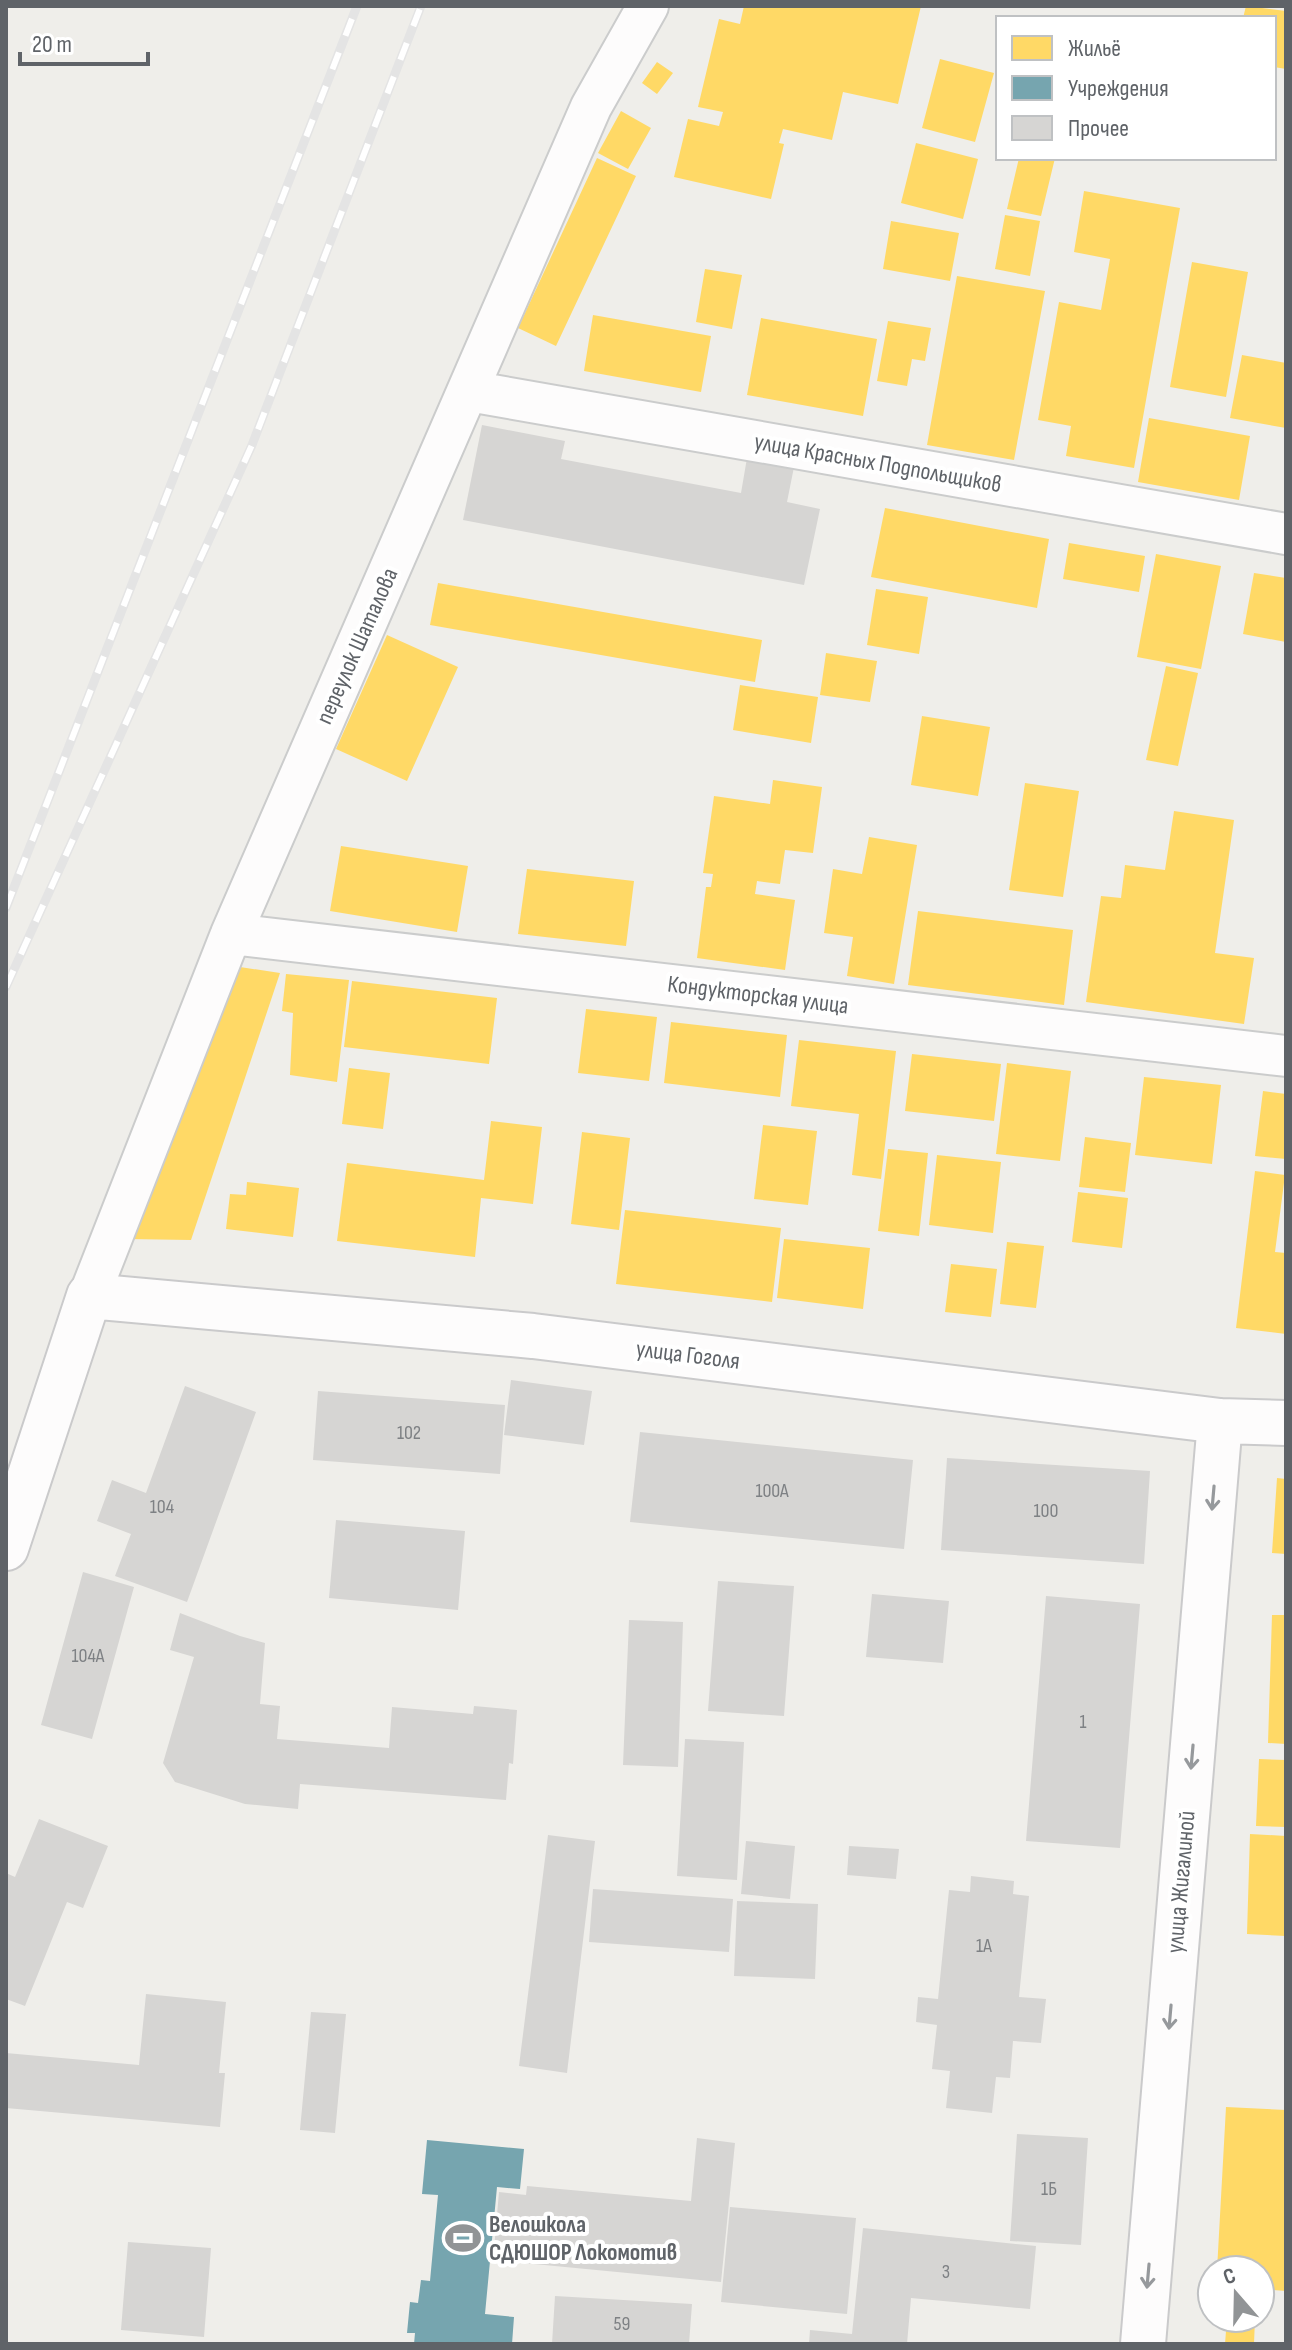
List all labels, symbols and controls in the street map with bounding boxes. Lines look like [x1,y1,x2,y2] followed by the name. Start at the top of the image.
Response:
[20,16,148,66] scale bar
[996,16,1276,160] legend
[32,30,72,59] text: 20 m
[1068,34,1121,63] text: Жильё
[1068,74,1169,103] text: Учреждения
[1068,114,1129,143] text: Прочее
[752,427,1004,499] street label: улица Красных Подпольщиков
[310,563,404,729] street label: переулок Шаталова
[666,970,850,1020] street label: Кондукторская улица
[634,1334,742,1376] street label: улица Гоголя
[397,1421,421,1445] house number: 102
[755,1479,789,1503] house number: 100А
[1205,1484,1220,1511] one-way arrow
[150,1495,174,1519] house number: 104
[1034,1499,1058,1523] house number: 100
[72,1644,105,1668] house number: 104А
[1080,1710,1087,1734] house number: 1
[1184,1743,1199,1770] one-way arrow
[1160,1810,1202,1954] street label: улица Жигалиной
[976,1934,992,1958] house number: 1А
[1162,2003,1177,2029] one-way arrow
[1041,2177,1057,2201] house number: 1Б
[489,2210,677,2267] place label: Велошкола СДЮШОР Локомотив
[444,2219,482,2257] sports icon: Велошкола СДЮШОР Локомотив
[1196,2254,1276,2334] north arrow
[942,2260,950,2284] house number: 3
[1140,2262,1155,2289] one-way arrow
[1220,2262,1240,2291] text: С
[614,2312,630,2336] house number: 59

